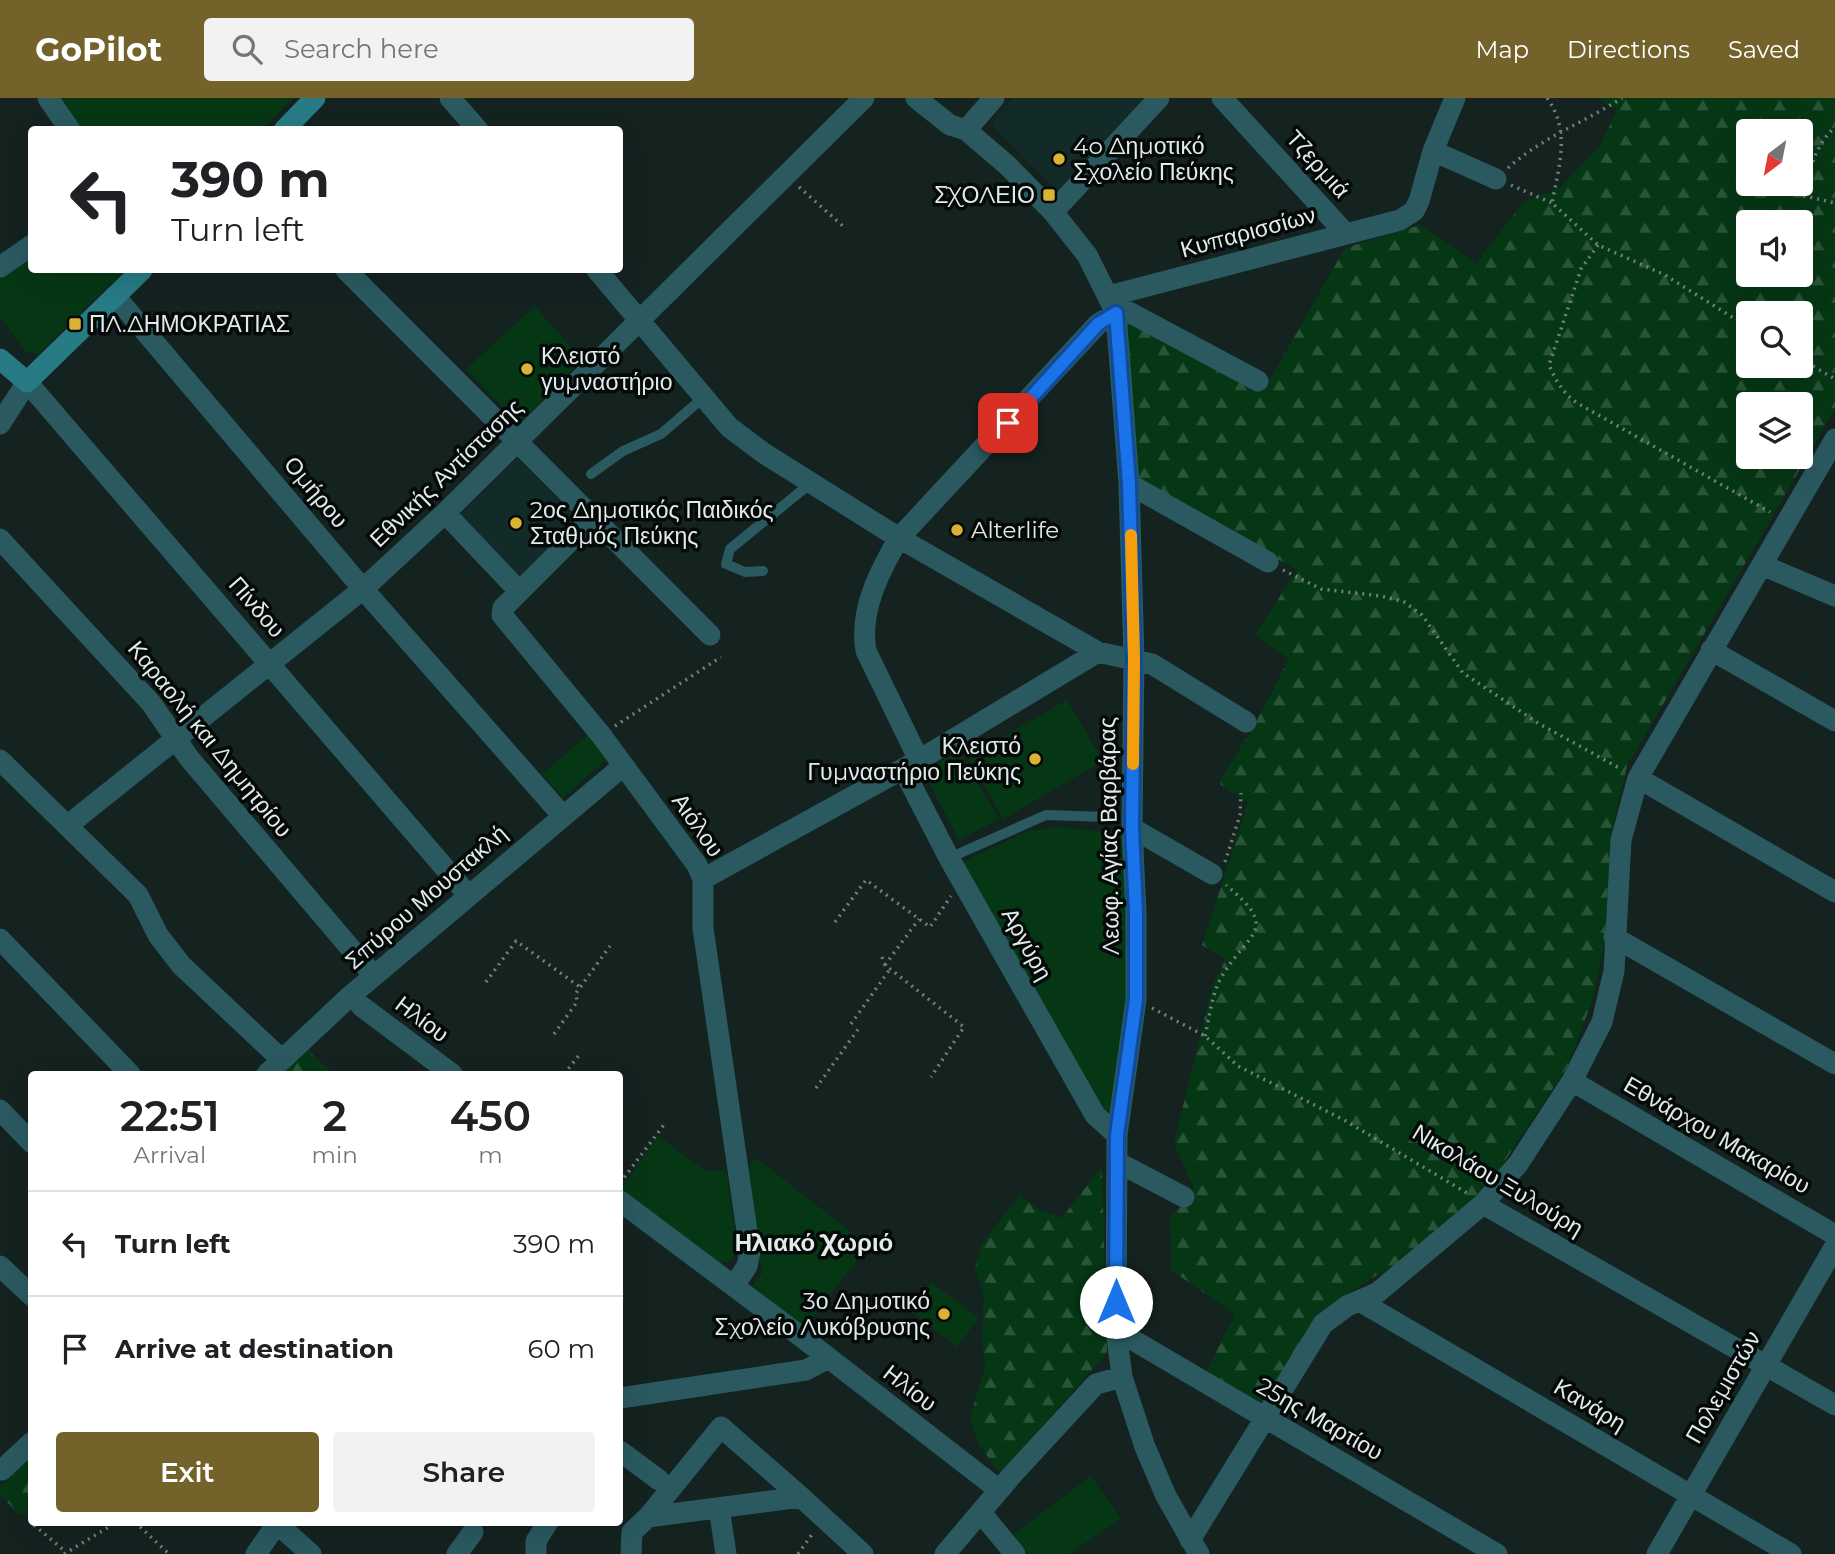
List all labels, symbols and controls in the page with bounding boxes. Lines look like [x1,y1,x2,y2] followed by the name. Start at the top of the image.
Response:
[204,18,694,81] search box
[35,29,162,69] text: GoPilot
[228,30,266,68] icon: search
[284,33,439,65] text: Search here
[1476,35,1529,64] text: Map
[1567,35,1690,64] text: Directions
[1728,35,1800,64] text: Saved
[1736,119,1813,196] north arrow
[1736,119,1813,469] map controls
[1280,124,1356,204] street label: Τζερμιά
[1073,132,1234,186] place label: 4o Δημοτικό Σχολείο Πεύκης
[171,150,330,209] text: 390 m
[1051,151,1067,167] marker: 4o Δημοτικό Σχολείο Πεύκης
[56,154,147,245] icon: left
[934,181,1035,209] place label: ΣΧΟΛΕΙΟ
[1041,187,1057,203] marker: ΣΧΟΛΕΙΟ
[1177,200,1319,264] street label: Κυπαρισσίων
[171,210,305,249] text: Turn left
[1736,210,1813,287] button: sound
[1736,301,1813,378] button: search
[89,310,290,338] place label: ΠΛ.ΔΗΜΟΚΡΑΤΙΑΣ
[67,316,83,332] marker: ΠΛ.ΔΗΜΟΚΡΑΤΙΑΣ
[541,342,673,396] place label: Κλειστό γυμναστήριο
[519,361,535,377] marker: Κλειστό γυμναστήριο
[1736,392,1813,469] button: layers
[364,393,528,553] street label: Εθνικής Αντίστασης
[978,393,1038,453] pin
[989,404,1027,442] icon: arrive
[278,451,354,533] street label: Ομήρου
[530,496,774,550] place label: 2ος Δημοτικός Παιδικός Σταθμός Πεύκης
[508,515,524,531] marker: 2ος Δημοτικός Παιδικός Σταθμός Πεύκης
[971,516,1059,544] place label: Alterlife
[949,522,965,538] marker: Alterlife
[223,571,291,643] street label: Πίνδου
[122,635,298,843] street label: Καραολή και Δημητρίου
[1093,717,1125,955] street label: Λεωφ. Αγίας Βαρβάρας
[807,732,1021,786] place label: Κλειστό Γυμναστήριο Πεύκης
[1027,751,1043,767] marker: Κλειστό Γυμναστήριο Πεύκης
[666,788,730,862] street label: Αιόλου
[339,819,513,975] street label: Σπύρου Μουστακλή
[996,903,1058,985] street label: Αργύρη
[390,990,454,1048] street label: Ηλίου
[1619,1070,1815,1200] street label: Εθνάρχου Μακαρίου
[120,1090,220,1142] text: 22:51
[322,1090,347,1142] text: 2
[450,1090,531,1142] text: 450
[1408,1118,1588,1242] street label: Νικολάου Ξυλούρη
[134,1141,206,1169] text: Arrival
[312,1141,358,1169] text: min
[478,1141,503,1169] text: m
[56,1225,94,1263] icon: left
[115,1228,231,1260] text: Turn left
[513,1228,595,1260] text: 390 m
[735,1228,893,1257] district label: Ηλιακό Χωριό
[1079,1265,1153,1339] position arrow
[714,1287,930,1341] place label: 3ο Δημοτικό Σχολείο Λυκόβρυσης
[936,1306,952,1322] marker: 3ο Δημοτικό Σχολείο Λυκόβρυσης
[1680,1326,1766,1448] street label: Πολεμιστών
[56,1330,94,1368] icon: arrive
[115,1333,394,1365] text: Arrive at destination
[528,1333,595,1365] text: 60 m
[878,1359,942,1417] street label: Ηλίου
[1252,1372,1388,1466] street label: 25ης Μαρτίου
[1549,1373,1631,1437] street label: Κανάρη
[56,1432,319,1512] button: Exit
[333,1432,595,1512] button: Share

